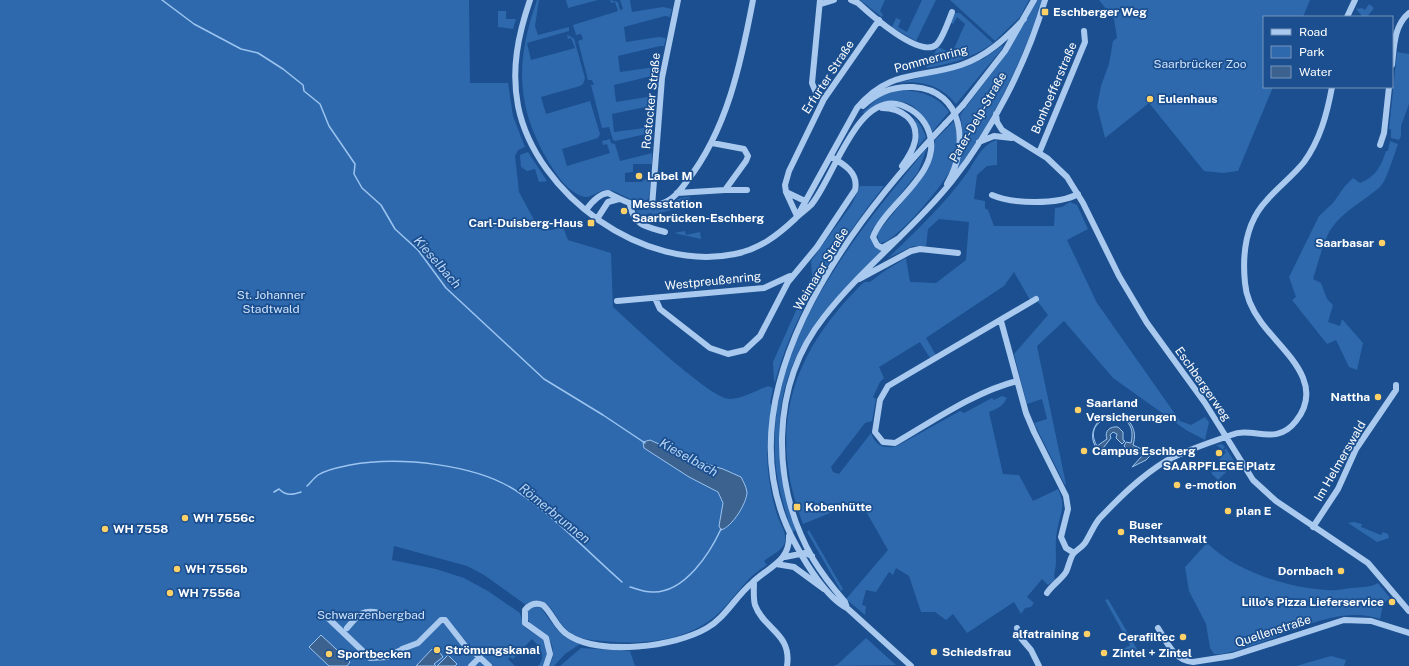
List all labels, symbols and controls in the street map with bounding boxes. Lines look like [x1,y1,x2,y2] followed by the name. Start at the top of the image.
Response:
[1053,5,1147,19] place label: Eschberger Weg
[1040,7,1050,17] marker: Eschberger Weg
[1263,16,1393,88] legend
[1299,25,1327,39] text: Road
[799,37,857,116] street label: Erfurter Straße
[1028,40,1080,136] street label: Bonhoefferstraße
[893,42,969,76] street label: Pommernring
[1299,45,1325,59] text: Park
[639,52,663,150] street label: Rostocker Straße
[1153,57,1247,71] park label: Saarbrücker Zoo
[1299,65,1333,79] text: Water
[947,69,1010,164] street label: Pater-Delp-Straße
[1158,92,1218,106] place label: Eulenhaus
[1145,94,1155,104] marker: Eulenhaus
[647,169,693,183] place label: Label M
[634,171,644,181] marker: Label M
[632,197,765,225] place label: Messstation Saarbrücken-Eschberg
[619,206,629,216] marker: Messstation Saarbrücken-Eschberg
[469,216,583,230] place label: Carl-Duisberg-Haus
[586,218,596,228] marker: Carl-Duisberg-Haus
[791,225,851,313] street label: Weimarer Straße
[411,233,464,292] water label: Kieselbach
[1315,236,1374,250] place label: Saarbasar
[1377,238,1387,248] marker: Saarbasar
[664,269,762,293] street label: Westpreußenring
[237,288,305,316] park label: St. Johanner Stadtwald
[1172,344,1234,424] street label: Eschbergerweg
[1331,390,1370,404] place label: Nattha
[1373,392,1383,402] marker: Nattha
[1086,396,1176,424] place label: Saarland Versicherungen
[1073,405,1083,415] marker: Saarland Versicherungen
[1311,418,1369,504] street label: Im Helmerswald
[657,435,721,480] water label: Kieselbach
[1092,444,1196,458] place label: Campus Eschberg
[1079,446,1089,456] marker: Campus Eschberg
[1214,448,1224,458] marker: SAARPFLEGE Platz
[1163,459,1275,473] place label: SAARPFLEGE Platz
[1185,478,1236,492] place label: e-motion
[516,480,593,546] water label: Römerbrunnen
[1172,480,1182,490] marker: e-motion
[805,500,872,514] place label: Kobenhütte
[792,502,802,512] marker: Kobenhütte
[1236,504,1271,518] place label: plan E
[1223,506,1233,516] marker: plan E
[193,511,255,525] place label: WH 7556c
[180,513,190,523] marker: WH 7556c
[1129,518,1207,546] place label: Buser Rechtsanwalt
[113,522,168,536] place label: WH 7558
[100,524,110,534] marker: WH 7558
[1116,527,1126,537] marker: Buser Rechtsanwalt
[185,562,248,576] place label: WH 7556b
[172,564,182,574] marker: WH 7556b
[1278,564,1333,578] place label: Dornbach
[1336,566,1346,576] marker: Dornbach
[178,586,240,600] place label: WH 7556a
[165,588,175,598] marker: WH 7556a
[1242,595,1384,609] place label: Lillo's Pizza Lieferservice
[1387,597,1397,607] marker: Lillo's Pizza Lieferservice
[317,608,425,622] park label: Schwarzenbergbad
[1233,612,1313,650] street label: Quellenstraße
[1012,627,1079,641] place label: alfatraining
[1082,629,1092,639] marker: alfatraining
[1118,630,1175,644] place label: Cerafiltec
[1178,632,1188,642] marker: Cerafiltec
[445,643,540,657] place label: Strömungskanal
[432,645,442,655] marker: Strömungskanal
[942,645,1011,659] place label: Schiedsfrau
[1112,646,1192,660] place label: Zintel + Zintel
[337,647,411,661] place label: Sportbecken
[929,647,939,657] marker: Schiedsfrau
[1099,648,1109,658] marker: Zintel + Zintel
[324,649,334,659] marker: Sportbecken

